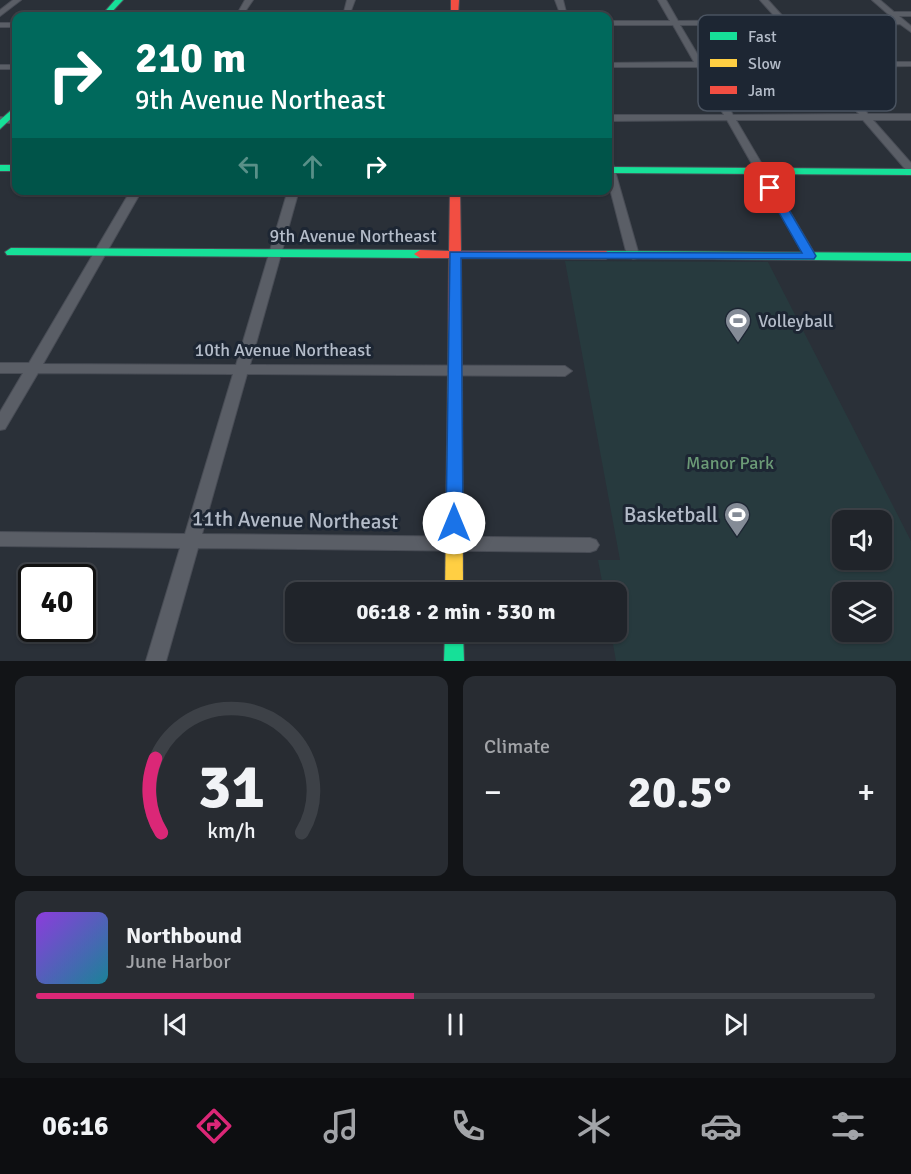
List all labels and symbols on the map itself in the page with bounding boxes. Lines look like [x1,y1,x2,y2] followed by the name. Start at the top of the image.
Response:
[698,15,896,111] legend
[748,27,777,47] text: Fast
[748,54,782,74] text: Slow
[748,81,776,101] text: Jam
[744,162,795,213] pin
[269,225,437,247] street label: 9th Avenue Northeast
[723,306,753,344] sports icon: Volleyball
[758,310,833,332] place label: Volleyball
[195,339,371,361] street label: 10th Avenue Northeast
[686,452,774,474] park label: Manor Park
[422,491,486,555] position arrow
[722,500,752,538] sports icon: Basketball
[624,502,718,528] place label: Basketball
[192,505,398,535] street label: 11th Avenue Northeast
[18,564,96,642] speed limit sign: 40

